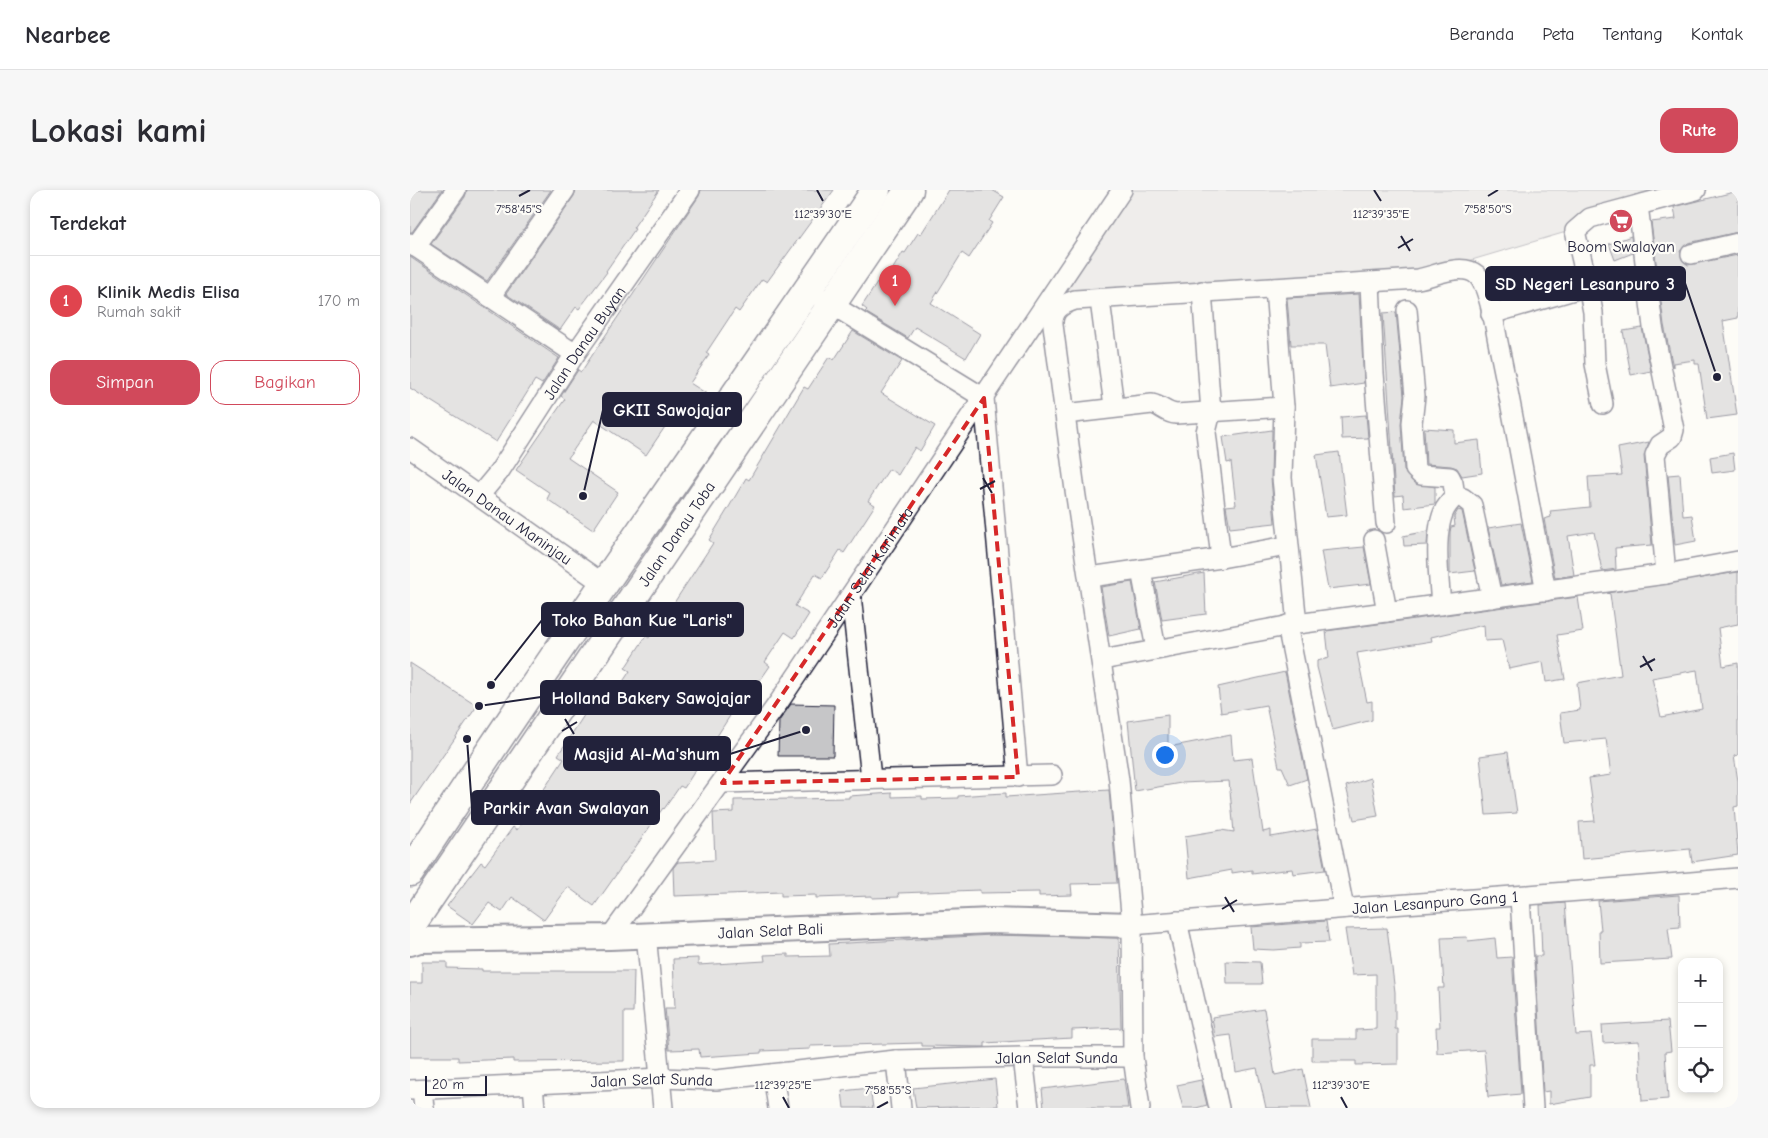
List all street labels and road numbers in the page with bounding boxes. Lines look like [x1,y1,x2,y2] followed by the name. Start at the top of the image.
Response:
[540,283,630,403] street label: Jalan Danau Buyan
[439,466,575,569] street label: Jalan Danau Maninjau
[635,478,719,590] street label: Jalan Danau Toba
[823,504,917,631] street label: Jalan Selat Karimata
[1352,888,1519,918] street label: Jalan Lesanpuro Gang 1
[717,920,823,942] street label: Jalan Selat Bali
[995,1049,1118,1068] street label: Jalan Selat Sunda
[590,1070,713,1091] street label: Jalan Selat Sunda

